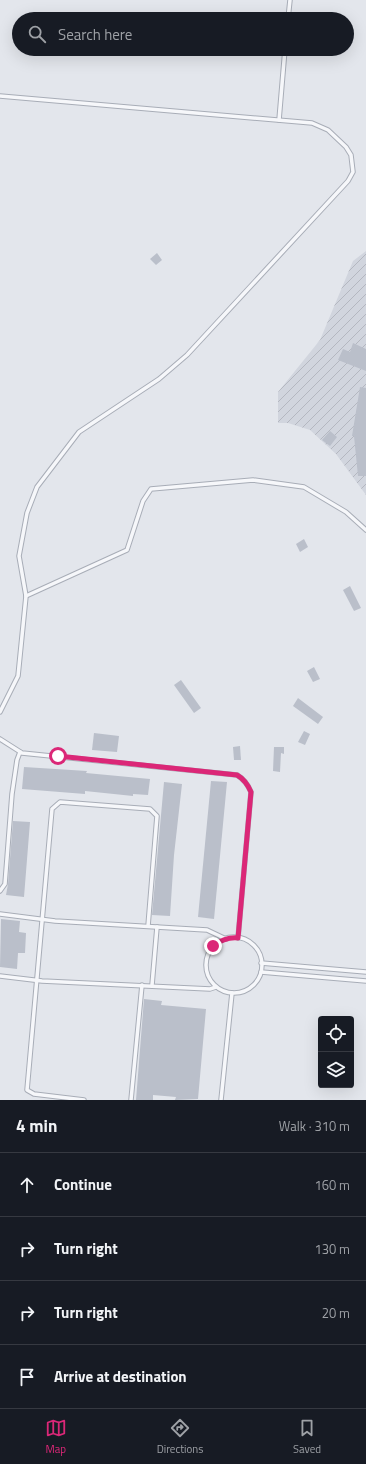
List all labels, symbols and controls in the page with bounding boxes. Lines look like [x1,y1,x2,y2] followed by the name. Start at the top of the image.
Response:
[12,12,354,56] search box
[26,23,48,45] icon: search
[58,23,132,46] text: Search here
[49,747,67,765] route start
[204,937,222,955] route end
[318,1016,354,1088] map controls
[318,1016,354,1052] button: locate
[318,1052,354,1088] button: layers
[16,1113,57,1139] text: 4 min
[279,1116,350,1136] text: Walk · 310 m
[54,1173,112,1196] text: Continue
[16,1174,38,1196] icon: ahead
[314,1175,350,1195] text: 160 m
[54,1237,118,1260] text: Turn right
[16,1238,38,1260] icon: right
[314,1239,350,1259] text: 130 m
[54,1301,118,1324] text: Turn right
[16,1302,38,1324] icon: right
[322,1303,350,1323] text: 20 m
[54,1365,187,1388] text: Arrive at destination
[16,1366,38,1388] icon: arrive
[45,1417,67,1457] tab: Map
[157,1417,203,1457] tab: Directions
[293,1417,321,1457] tab: Saved

